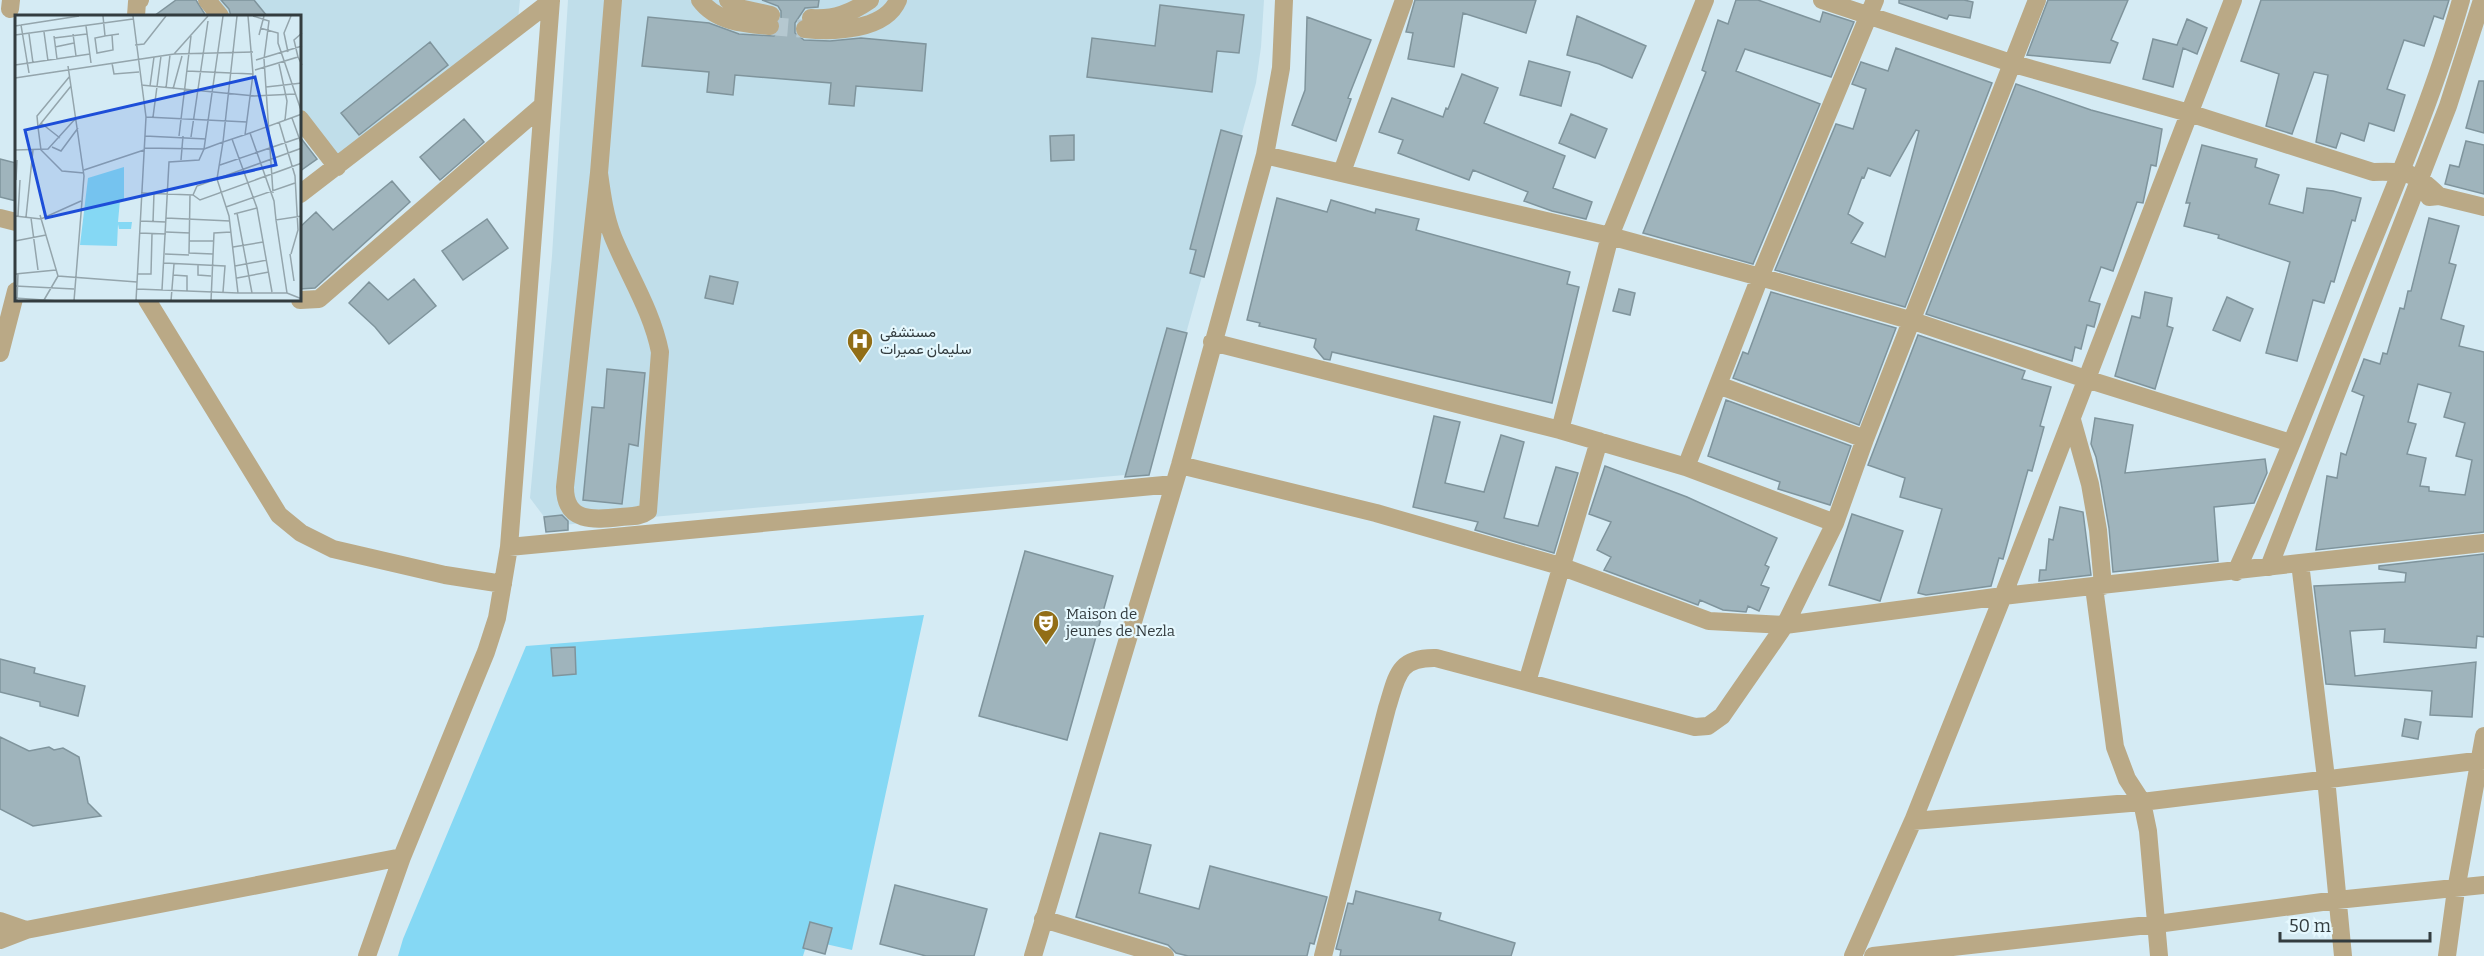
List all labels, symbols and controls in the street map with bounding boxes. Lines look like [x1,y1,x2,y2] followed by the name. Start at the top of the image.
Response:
[15,15,302,302] inset map
[880,323,972,358] place label: مستشفى سليمان عميرات
[845,326,875,364] hospital icon: مستشفى سليمان عميرات
[1065,605,1175,640] place label: Maison de jeunes de Nezla
[1031,608,1061,646] theatre icon: Maison de jeunes de Nezla
[2280,905,2430,943] scale bar
[2289,915,2331,937] text: 50 m

